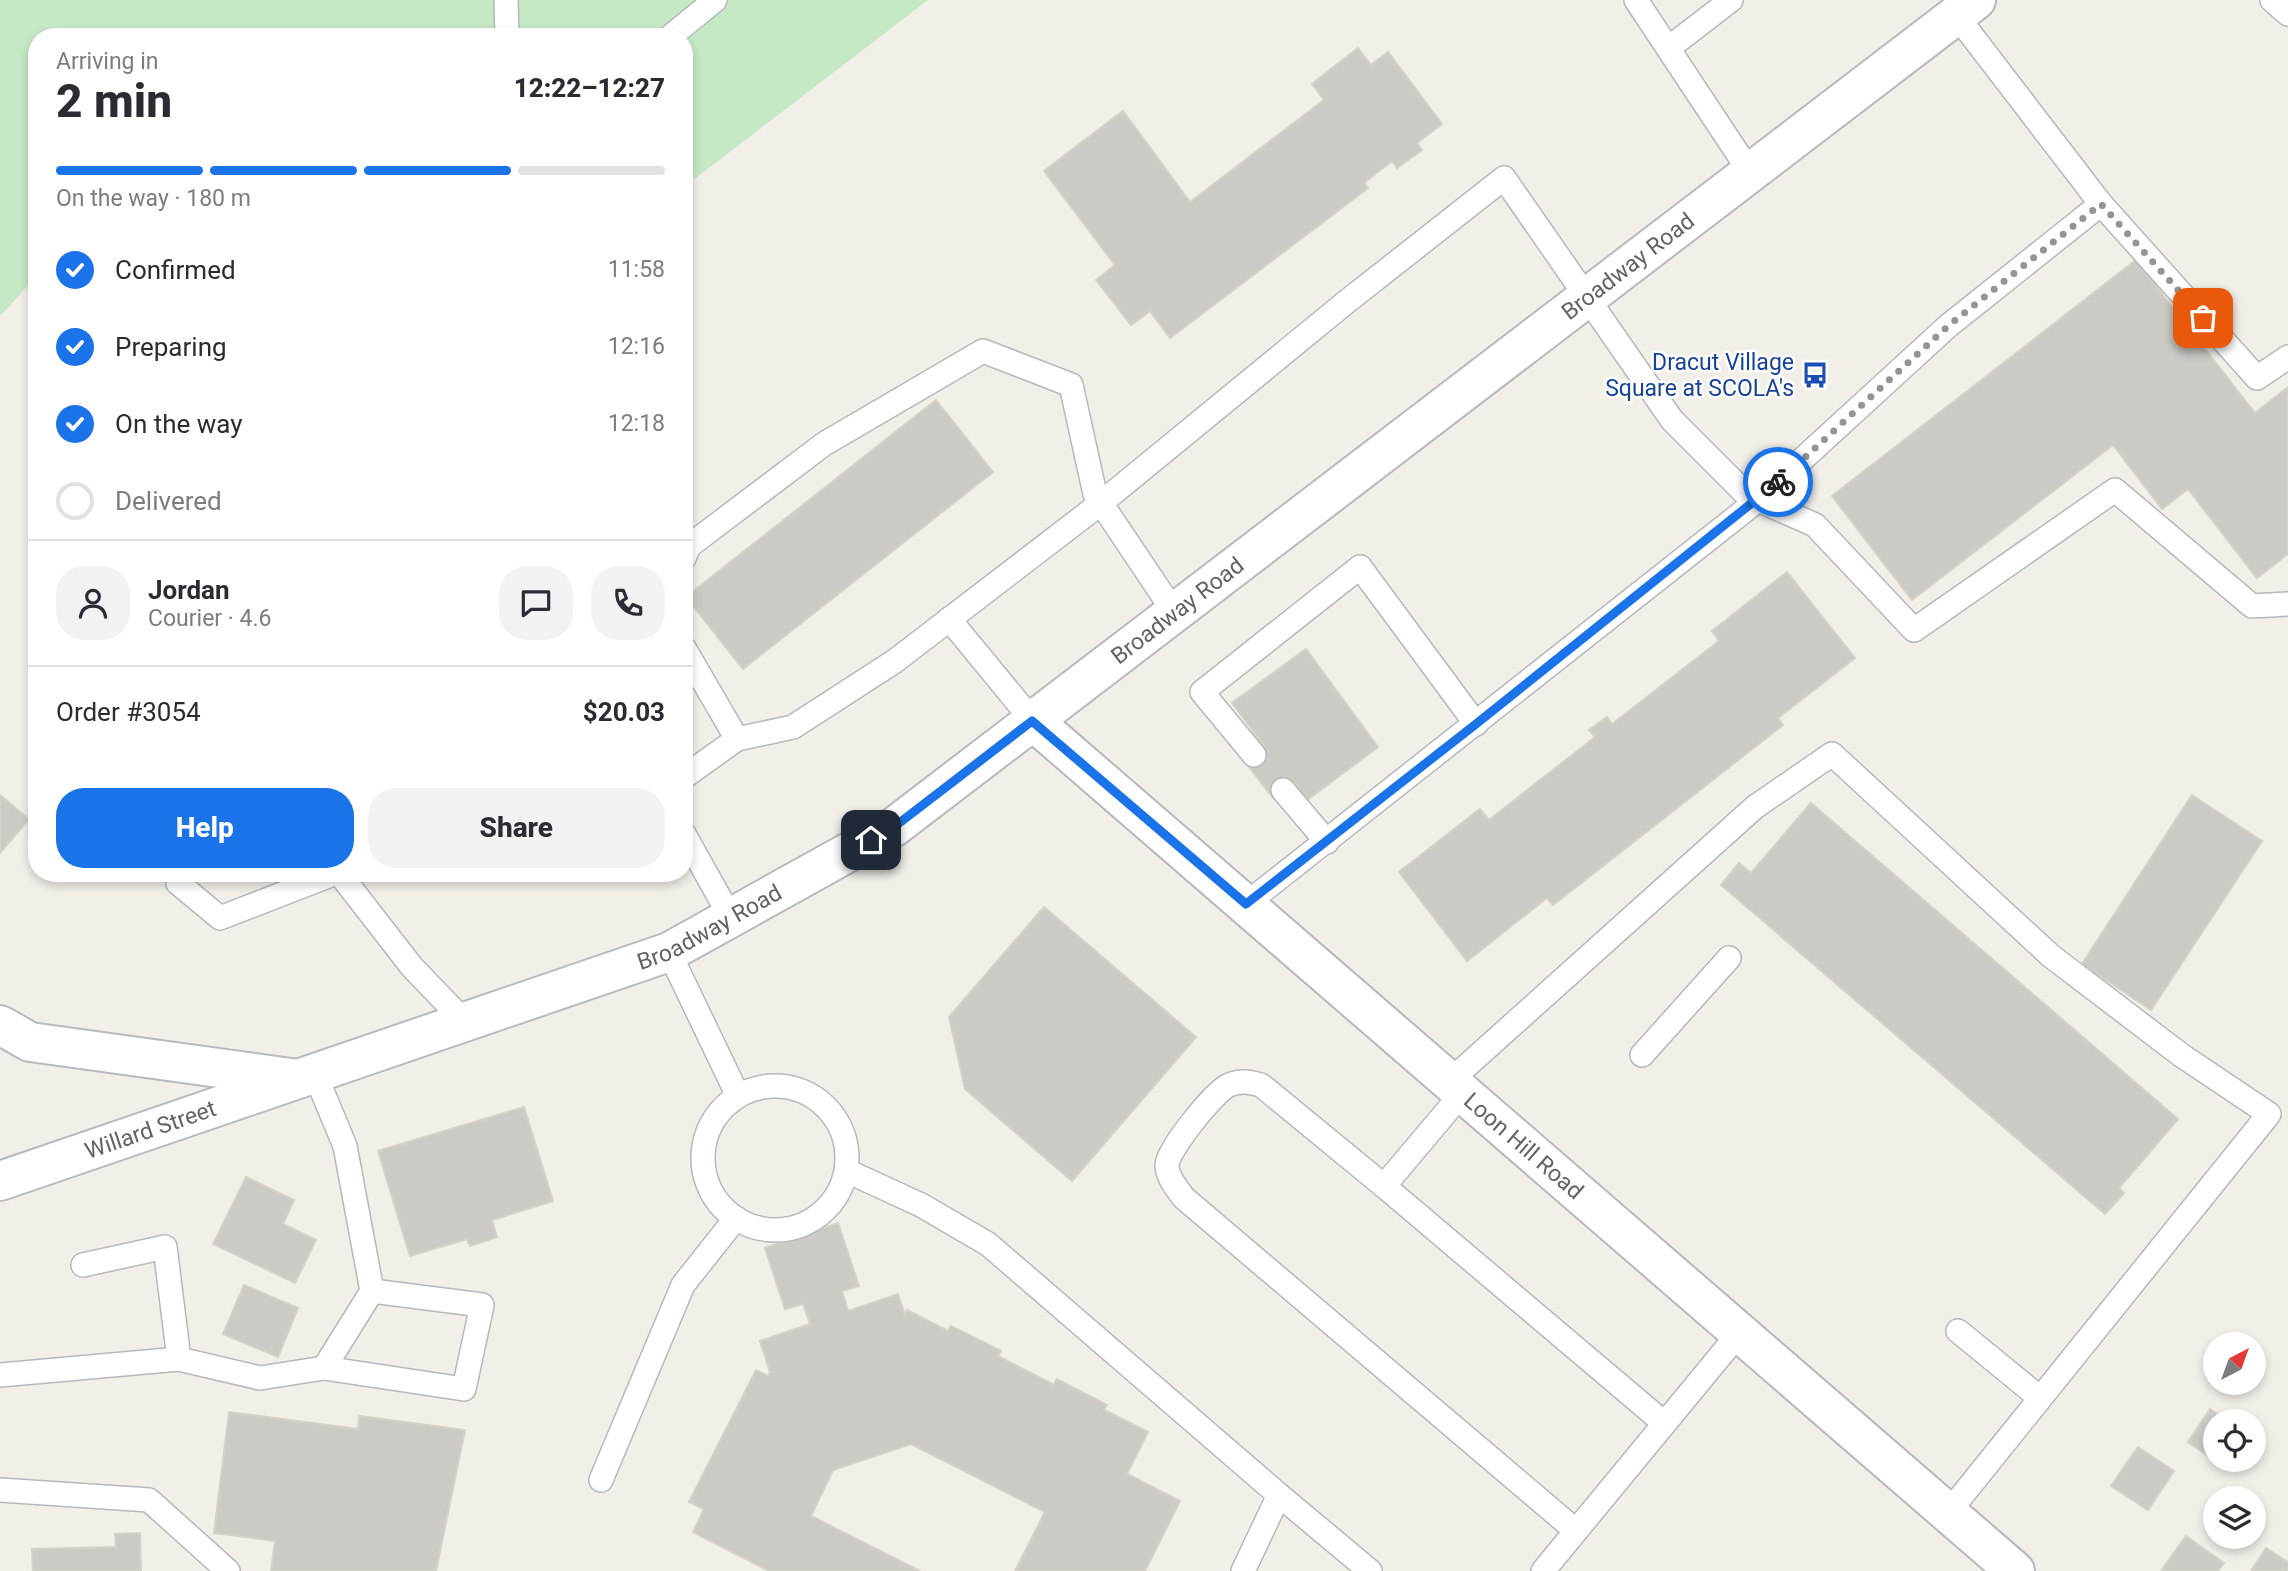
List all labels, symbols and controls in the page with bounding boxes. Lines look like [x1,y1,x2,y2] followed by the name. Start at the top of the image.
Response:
[56,48,159,75] text: Arriving in
[514,73,665,103] text: 12:22–12:27
[56,74,172,128] text: 2 min
[56,185,251,212] text: On the way · 180 m
[1556,207,1699,325] street label: Broadway Road
[56,251,94,289] icon: check
[115,255,236,285] text: Confirmed
[608,256,665,283] text: 11:58
[2173,288,2233,348] pin
[2184,299,2222,337] icon: bag
[56,328,94,366] icon: check
[115,332,227,362] text: Preparing
[608,333,665,360] text: 12:16
[1605,349,1794,402] place label: Dracut Village Square at SCOLA's
[1800,360,1830,390] bus stop icon: Dracut Village Square at SCOLA's
[56,405,94,443] icon: check
[115,409,243,439] text: On the way
[608,410,665,437] text: 12:18
[1743,447,1813,517] courier
[1759,463,1797,501] icon: bike
[115,486,222,516] text: Delivered
[1106,551,1249,670] street label: Broadway Road
[56,566,130,640] button: person
[499,566,573,640] button: chat
[591,566,665,640] button: phone
[148,575,230,605] text: Jordan
[148,605,271,632] text: Courier · 4.6
[56,697,201,727] text: Order #3054
[583,697,665,727] text: $20.03
[56,788,354,868] button: Help
[368,788,665,868] button: Share
[841,810,901,870] pin
[852,821,890,859] icon: home
[633,879,786,975] street label: Broadway Road
[1459,1087,1589,1205] street label: Loon Hill Road
[81,1095,219,1164] street label: Willard Street
[2203,1332,2266,1395] north arrow
[2203,1332,2266,1549] map controls
[2203,1409,2266,1472] button: locate
[2203,1486,2266,1549] button: layers

